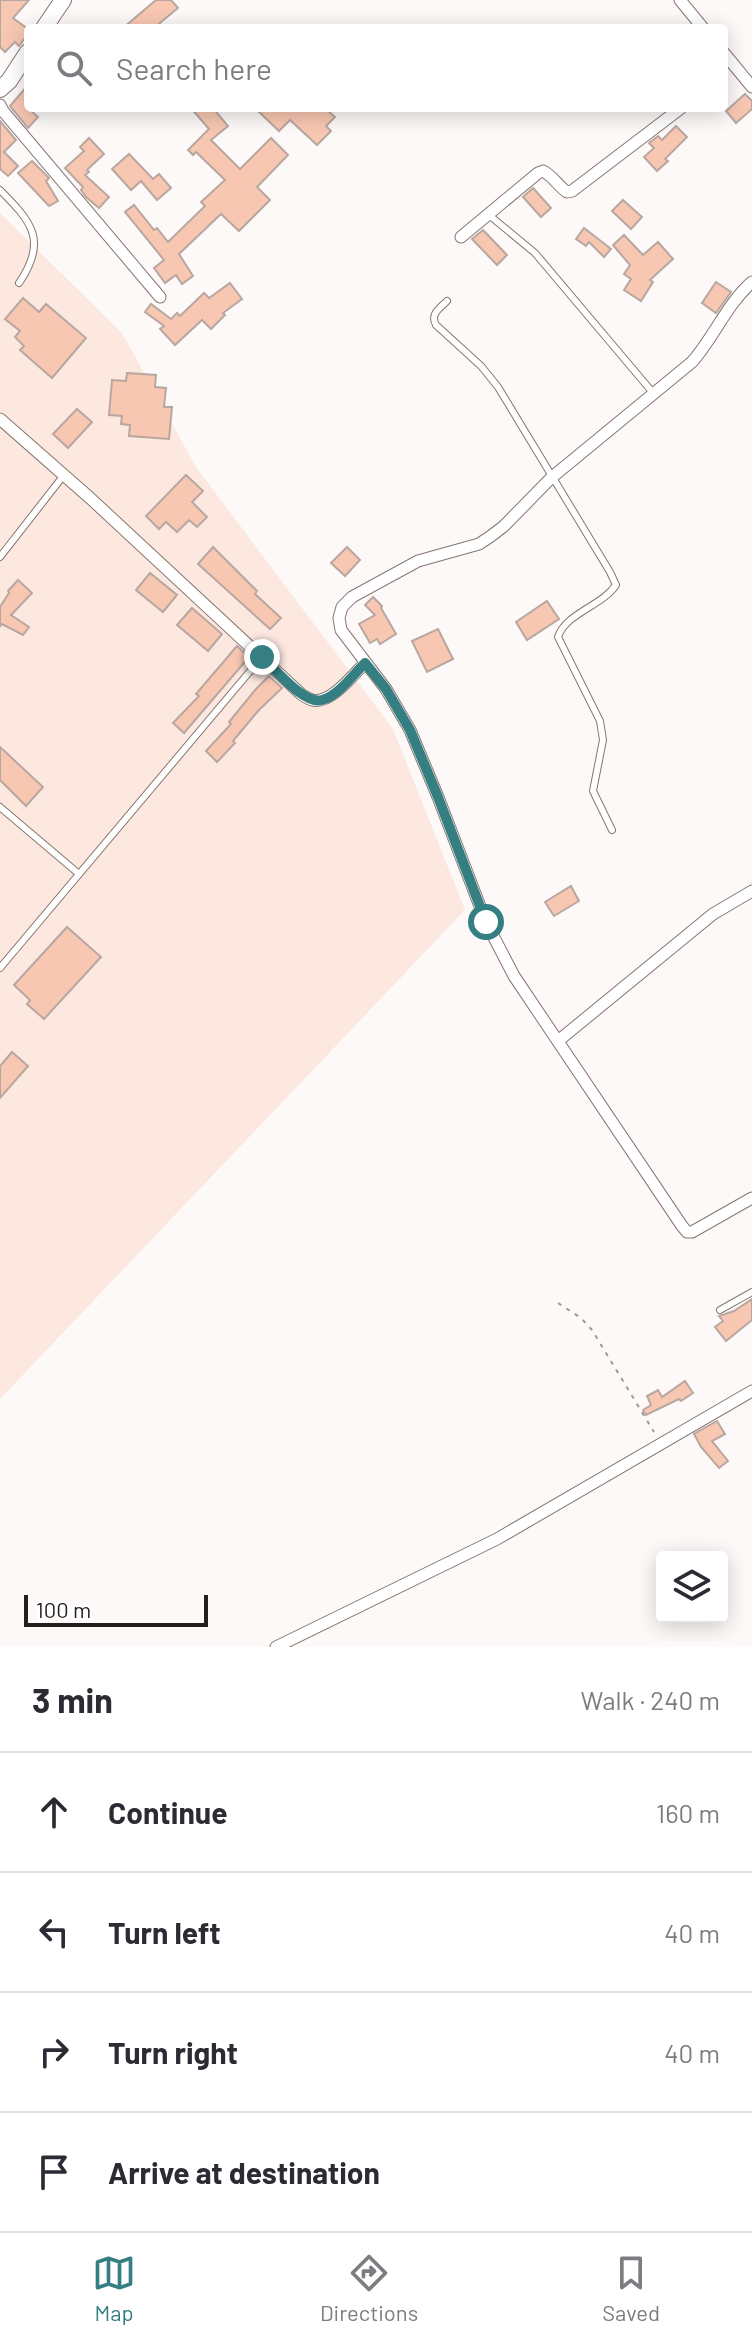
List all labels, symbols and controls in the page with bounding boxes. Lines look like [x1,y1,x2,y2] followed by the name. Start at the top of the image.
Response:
[24,24,728,112] search box
[52,46,96,90] icon: search
[116,50,272,86] text: Search here
[244,639,280,675] route end
[468,904,504,940] route start
[656,1551,728,1623] map controls
[656,1551,728,1623] button: layers
[24,1591,208,1627] scale bar
[36,1596,91,1622] text: 100 m
[32,1679,113,1720] text: 3 min
[581,1684,720,1715] text: Walk · 240 m
[32,1790,76,1834] icon: ahead
[108,1794,228,1830] text: Continue
[656,1797,720,1828] text: 160 m
[32,1910,76,1954] icon: left
[108,1914,221,1950] text: Turn left
[664,1917,720,1948] text: 40 m
[32,2030,76,2074] icon: right
[108,2034,238,2070] text: Turn right
[664,2037,720,2068] text: 40 m
[32,2150,76,2194] icon: arrive
[108,2154,380,2190] text: Arrive at destination
[92,2251,136,2325] tab: Map
[320,2251,418,2325] tab: Directions
[602,2251,660,2325] tab: Saved

